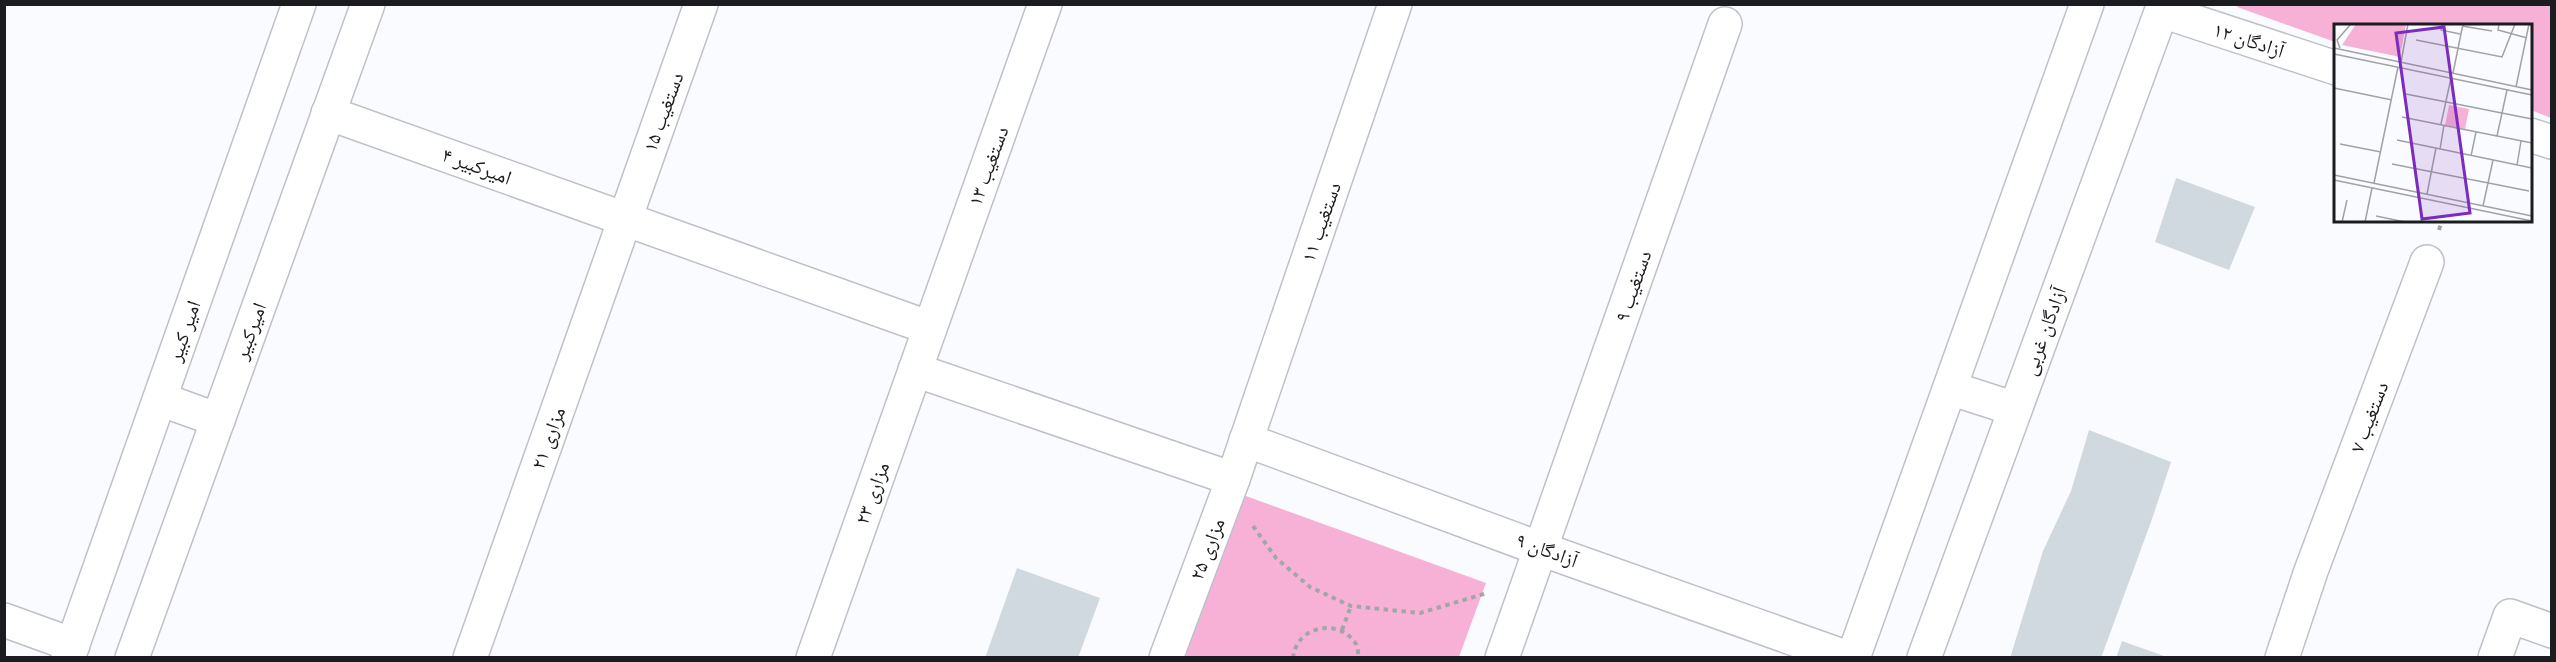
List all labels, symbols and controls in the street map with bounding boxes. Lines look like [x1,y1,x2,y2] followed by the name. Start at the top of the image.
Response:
[2211,17,2288,63] street label: آزادگان ۱۲
[2334,24,2532,222] inset map
[638,69,688,155] street label: دستغیب ۱۵
[963,123,1013,209] street label: دستغیب ۱۳
[439,142,515,190] street label: امیرکبیر ۴
[1296,179,1346,265] street label: دستغیب ۱۱
[1610,247,1656,325] street label: دستغیب ۹
[2017,283,2071,379] street label: آزادگان غربی
[162,297,206,366] street label: امیر کبیر
[228,299,271,364] street label: امیرکبیر
[2345,378,2393,456] street label: دستغیب ۷
[526,404,570,472] street label: مزاری ۲۱
[850,459,894,527] street label: مزاری ۲۳
[1184,515,1230,583] street label: مزاری ۲۵
[1513,528,1582,573] street label: آزادگان ۹

